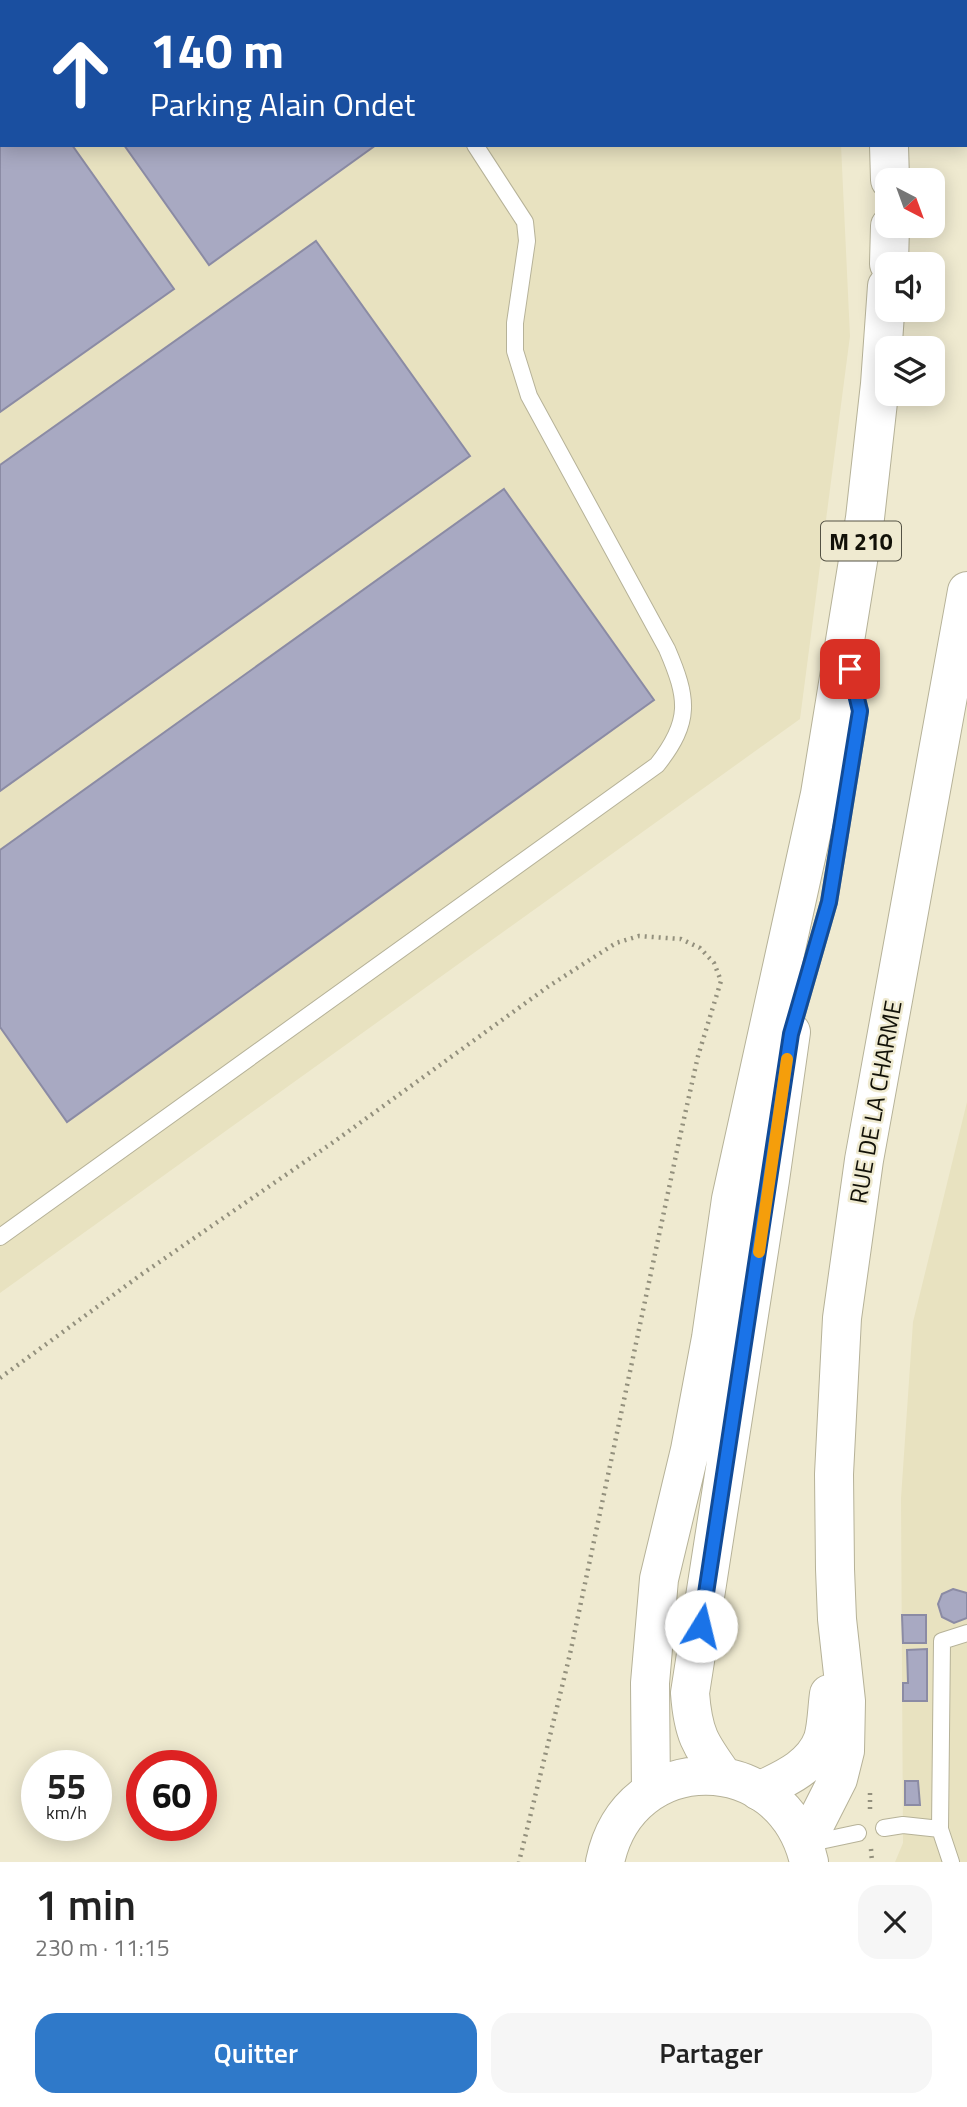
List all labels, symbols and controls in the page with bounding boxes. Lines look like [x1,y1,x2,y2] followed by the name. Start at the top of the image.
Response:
[150,12,284,87] text: 140 m
[35,28,126,119] icon: ahead
[150,80,415,128] text: Parking Alain Ondet
[875,168,945,238] north arrow
[875,168,945,406] map controls
[875,252,945,322] button: sound
[875,336,945,406] button: layers
[821,522,901,561] road number: M 210
[820,639,880,699] pin
[831,650,869,688] icon: arrive
[839,998,911,1206] street label: RUE DE LA CHARME
[664,1589,738,1663] position arrow
[126,1750,217,1841] speed limit sign: 60
[47,1759,86,1813] text: 55
[46,1799,87,1826] text: km/h
[35,1872,136,1936] text: 1 min
[858,1885,932,1959] button: close
[35,1930,170,1965] text: 230 m · 11:15
[35,2013,477,2093] button: Quitter
[491,2013,932,2093] button: Partager

